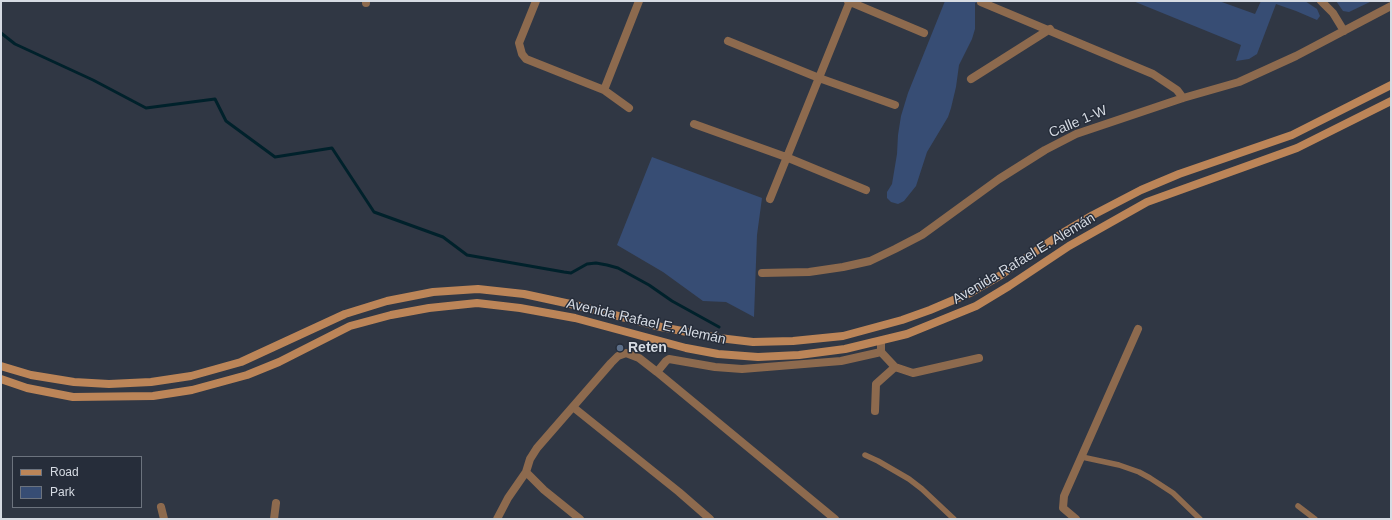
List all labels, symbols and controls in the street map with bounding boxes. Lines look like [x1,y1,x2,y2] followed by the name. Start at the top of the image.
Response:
[1046,102,1110,142] street label: Calle 1-W
[950,210,1098,308] street label: Avenida Rafael E. Alemán
[565,295,727,349] street label: Avenida Rafael E. Alemán
[628,340,667,356] place label: Reten
[615,343,625,353] marker: Reten
[12,456,142,508] legend
[50,465,79,479] text: Road
[50,485,75,499] text: Park

